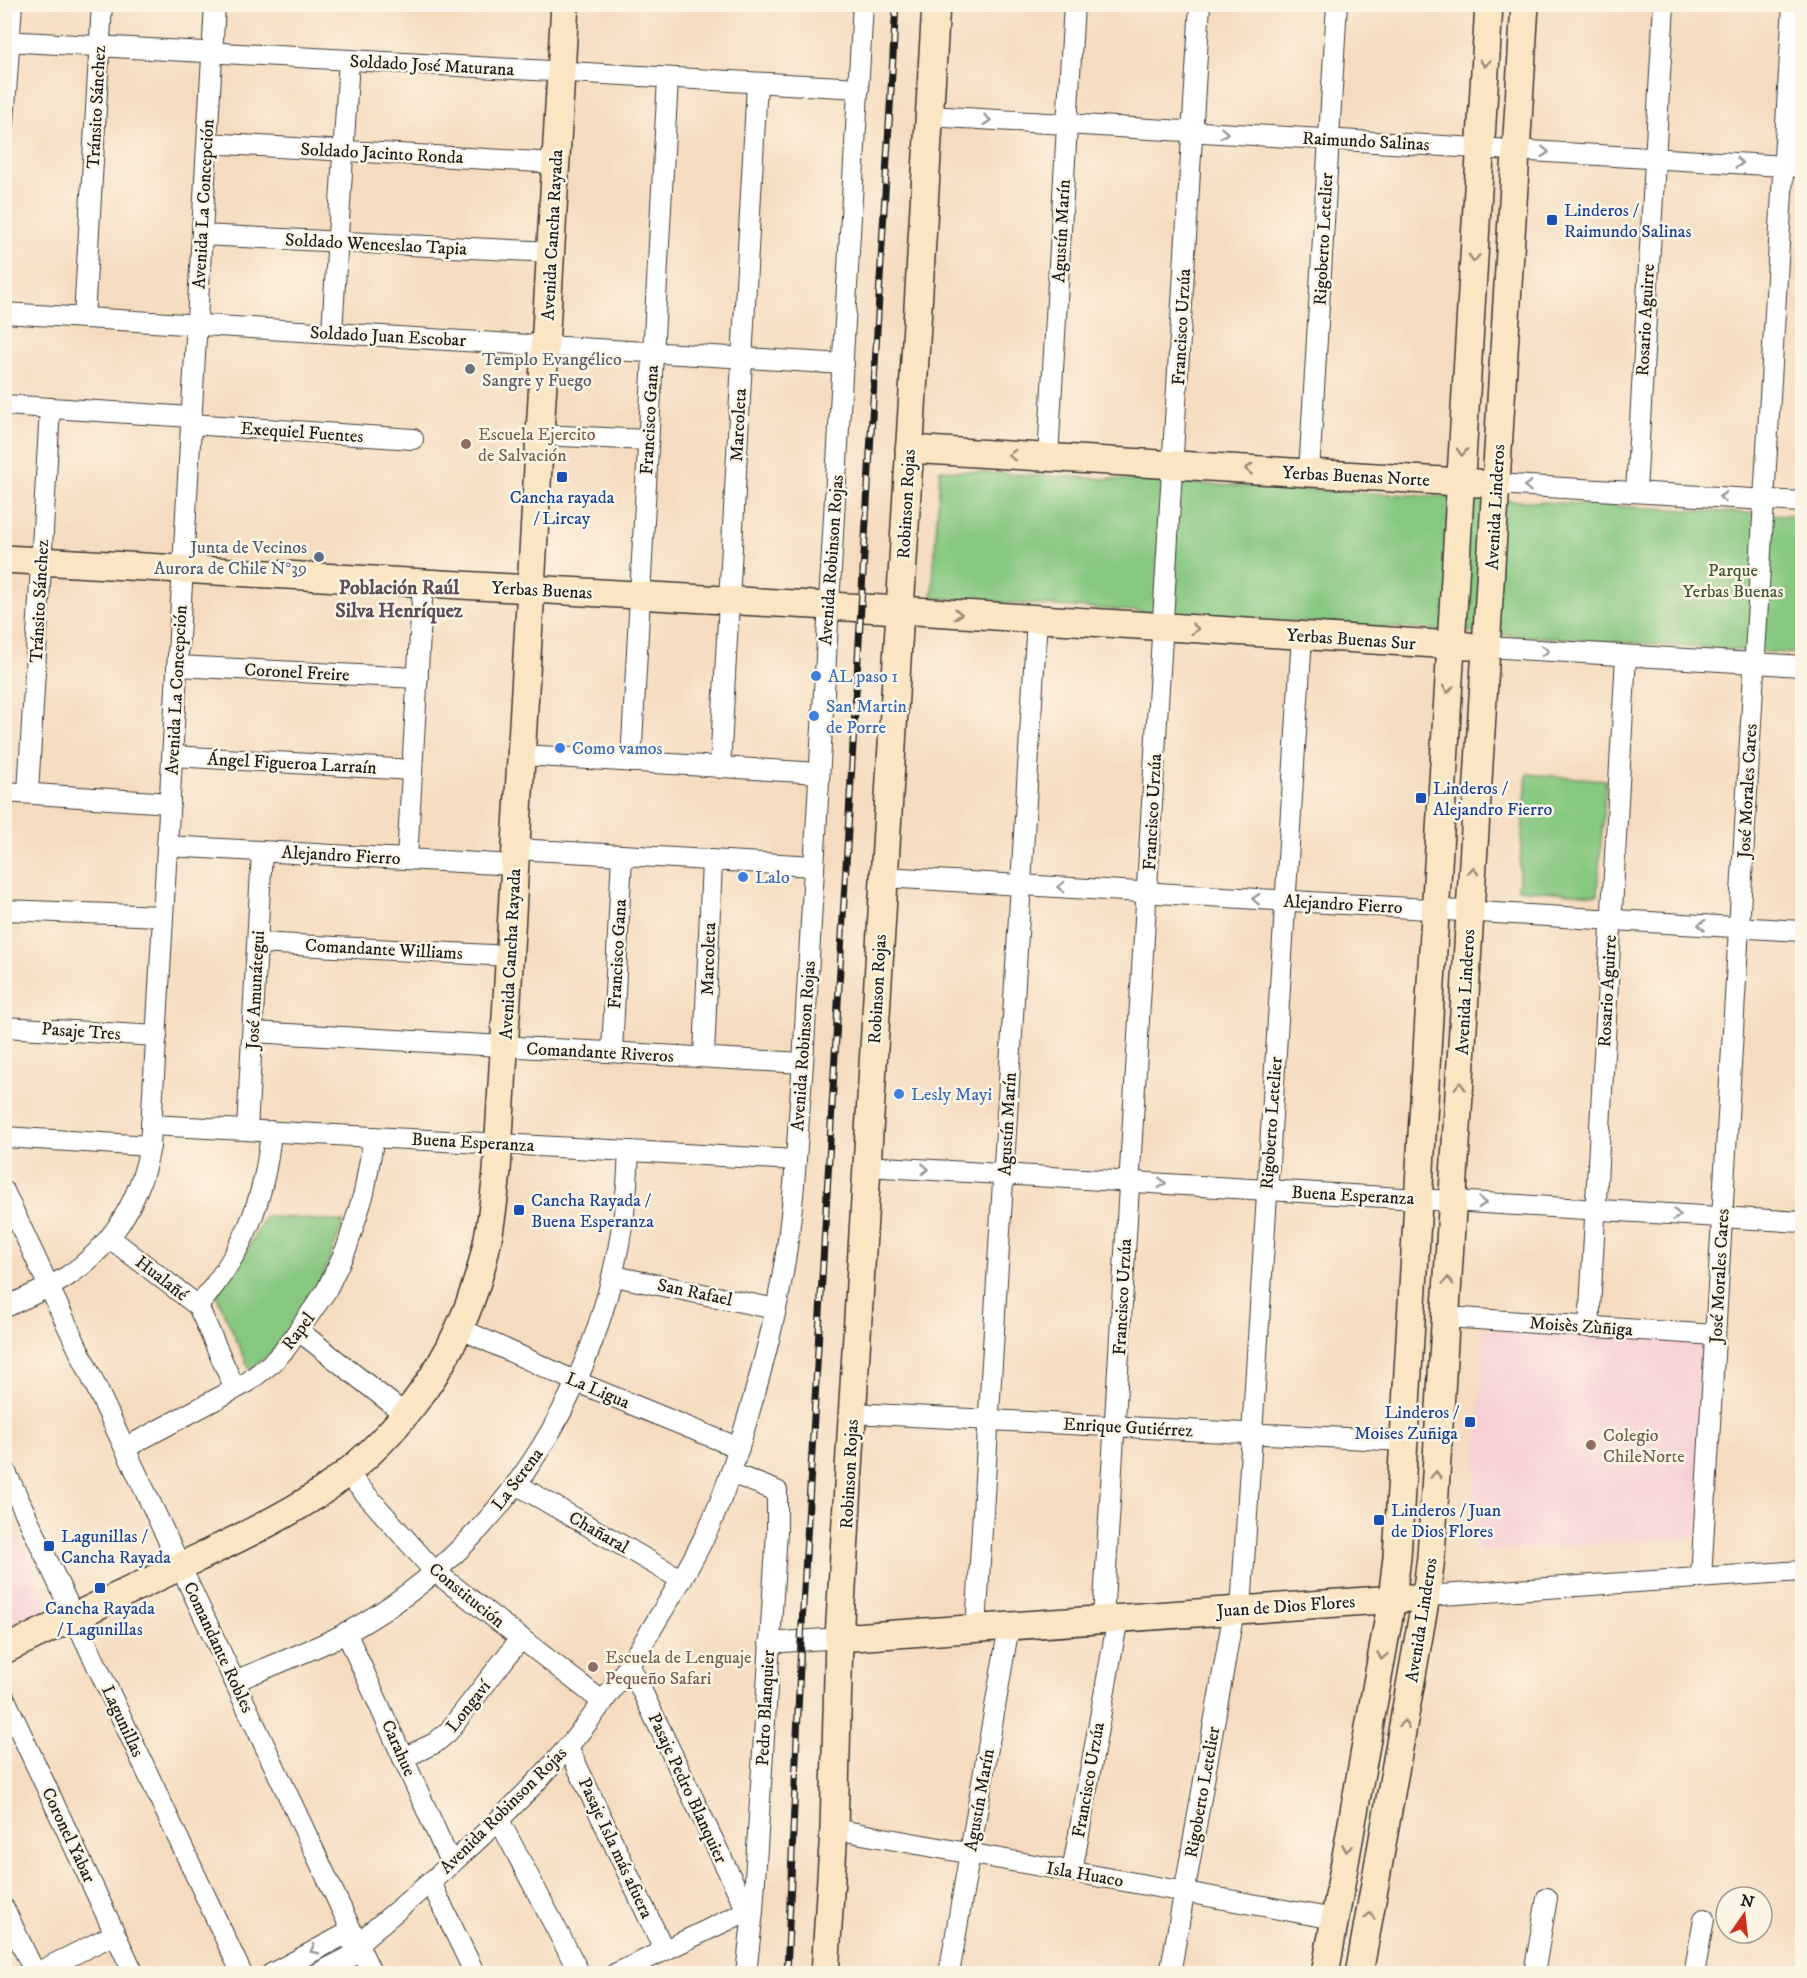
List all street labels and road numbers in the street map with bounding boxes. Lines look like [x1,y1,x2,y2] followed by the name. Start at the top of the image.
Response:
[83,45,111,169] street label: Tránsito Sánchez
[349,51,515,81] street label: Soldado José Maturana
[189,118,219,290] street label: Avenida La Concepción
[1302,128,1430,156] street label: Raimundo Salinas
[300,139,464,169] street label: Soldado Jacinto Ronda
[538,149,568,321] street label: Avenida Cancha Rayada
[1310,172,1338,306] street label: Rigoberto Letelier
[1048,178,1076,283] street label: Agustín Marín
[284,229,468,261] street label: Soldado Wenceslao Tapia
[1632,263,1660,377] street label: Rosario Aguirre
[1168,268,1196,386] street label: Francisco Urzúa
[309,322,467,352] street label: Soldado Juan Escobar
[636,364,664,475] street label: Francisco Gana
[726,387,752,462] street label: Marcoleta
[240,418,364,448] street label: Exequiel Fuentes
[1482,444,1510,570] street label: Avenida Linderos
[893,449,921,559] street label: Robinson Rojas
[1282,462,1430,492] street label: Yerbas Buenas Norte
[815,474,849,646] street label: Avenida Robinson Rojas
[26,539,54,663] street label: Tránsito Sánchez
[491,577,593,605] street label: Yerbas Buenas
[162,604,192,776] street label: Avenida La Concepción
[1286,625,1417,656] street label: Yerbas Buenas Sur
[244,659,350,687] street label: Coronel Freire
[1733,723,1763,861] street label: José Morales Cares
[207,748,378,779] street label: Ángel Figueroa Larraín
[1139,753,1167,871] street label: Francisco Urzúa
[281,842,401,870] street label: Alejandro Fierro
[496,868,526,1040] street label: Avenida Cancha Rayada
[1283,891,1403,919] street label: Alejandro Fierro
[604,898,632,1009] street label: Francisco Gana
[697,922,721,996] street label: Marcoleta
[1452,929,1480,1055] street label: Avenida Linderos
[242,930,270,1052] street label: José Amunátegui
[864,934,892,1044] street label: Robinson Rojas
[1594,934,1622,1048] street label: Rosario Aguirre
[304,935,463,965] street label: Comandante Williams
[787,960,821,1132] street label: Avenida Robinson Rojas
[41,1018,121,1046] street label: Pasaje Tres
[526,1038,674,1068] street label: Comandante Riveros
[1256,1056,1288,1190] street label: Rigoberto Letelier
[994,1071,1022,1176] street label: Agustín Marín
[411,1129,535,1157] street label: Buena Esperanza
[1291,1182,1415,1210] street label: Buena Esperanza
[1705,1208,1735,1346] street label: José Morales Cares
[1109,1238,1137,1356] street label: Francisco Urzúa
[131,1251,193,1307] street label: Hualañé
[655,1274,735,1312] street label: San Rafael
[278,1308,320,1355] street label: Rapel
[1528,1312,1634,1342] street label: Moisès Zùñiga
[562,1368,633,1414] street label: La Ligua
[1062,1414,1194,1442] street label: Enrique Gutiérrez
[836,1419,864,1529] street label: Robinson Rojas
[487,1444,549,1515] street label: La Serena
[564,1507,633,1559] street label: Chañaral
[1401,1556,1443,1684] street label: Avenida Linderos
[424,1558,509,1633] street label: Constitución
[178,1578,258,1716] street label: Comandante Robles
[1214,1591,1356,1623] street label: Juan de Dios Flores
[752,1649,780,1767] street label: Pedro Blanquier
[442,1675,497,1737] street label: Longaví
[96,1682,148,1761] street label: Lagunillas
[643,1710,732,1867] street label: Pasaje Pedro Blanquier
[376,1717,420,1780] street label: Carahue
[1068,1720,1110,1840] street label: Francisco Urzúa
[1181,1725,1225,1860] street label: Rigoberto Letelier
[436,1743,572,1879] street label: Avenida Robinson Rojas
[960,1747,1000,1853] street label: Agustín Marín
[573,1775,657,1923] street label: Pasaje Isla más afuera
[36,1784,100,1887] street label: Coronel Yabar
[1045,1857,1125,1893] street label: Isla Huaco

